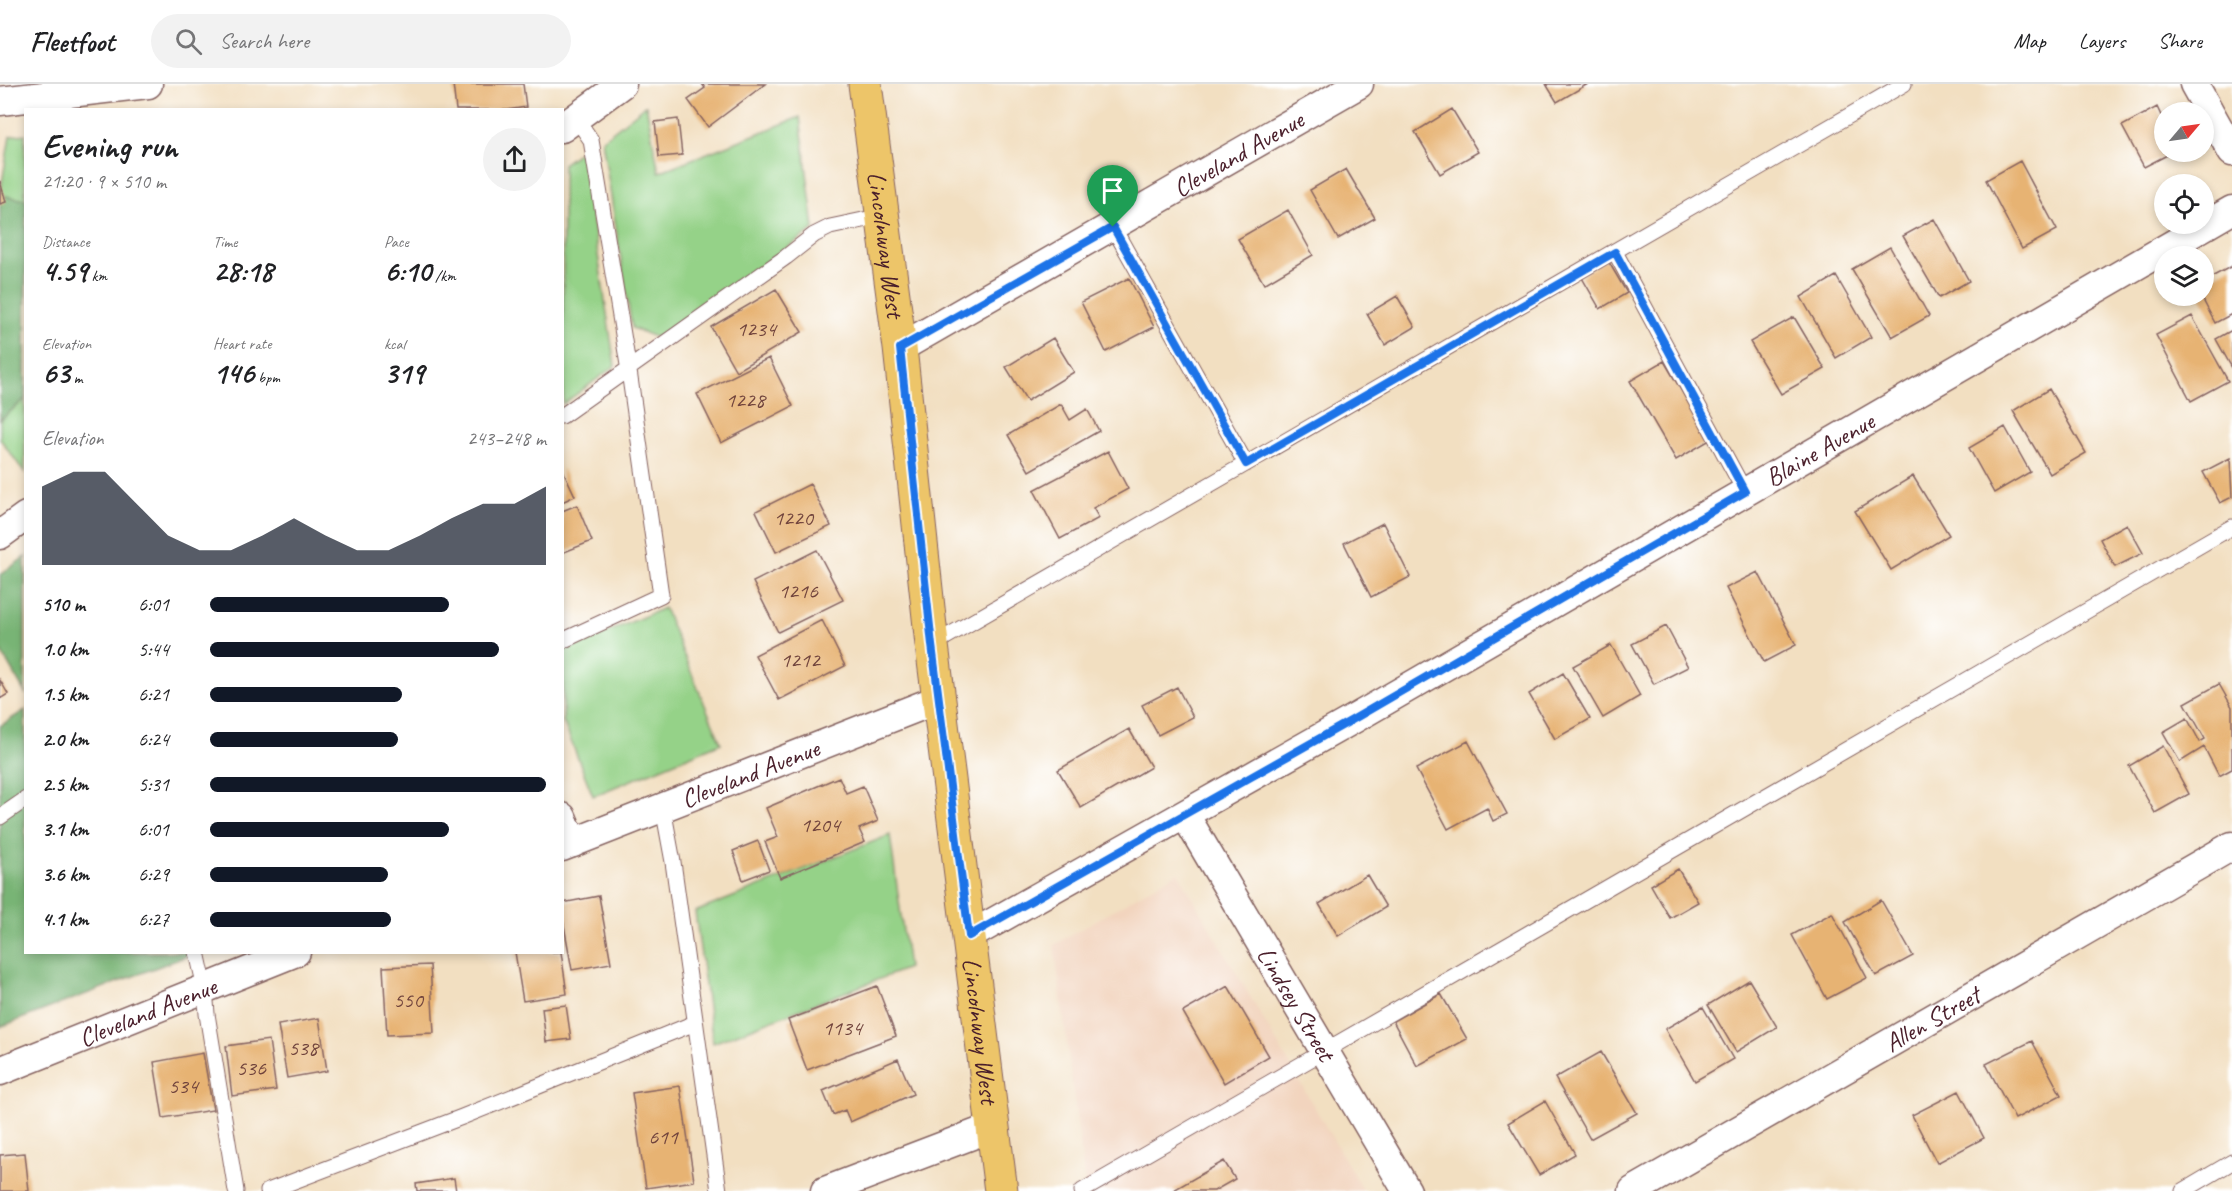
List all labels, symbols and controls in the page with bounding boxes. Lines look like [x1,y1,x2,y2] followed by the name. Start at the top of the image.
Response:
[151,14,571,68] search box
[30,24,115,59] text: Fleetfoot
[172,25,205,58] icon: search
[220,27,309,55] text: Search here
[2013,28,2046,54] text: Map
[2079,28,2125,54] text: Layers
[2158,28,2202,54] text: Share
[1167,102,1311,204] street label: Cleveland Avenue
[2154,102,2214,162] north arrow
[2154,102,2214,306] map controls
[42,125,177,167] text: Evening run
[483,128,546,191] button: share
[1087,165,1138,227] pin
[42,169,166,194] text: 21:20 · 9 × 510 m
[860,170,913,322] street label: Lincolnway West
[1096,174,1129,207] icon: arrive
[2154,174,2214,234] button: locate
[42,232,90,252] text: Distance
[213,232,237,252] text: Time
[384,232,409,252] text: Pace
[2154,246,2214,306] button: layers
[42,252,88,290] text: 4.59
[213,252,273,290] text: 28:18
[384,252,431,290] text: 6:10
[88,266,107,286] text: km
[431,266,456,286] text: /km
[736,315,778,343] house number: 1234
[42,334,91,354] text: Elevation
[213,334,271,354] text: Heart rate
[384,334,405,354] text: kcal
[42,354,70,392] text: 63
[213,354,254,392] text: 146
[384,354,424,392] text: 319
[70,368,82,388] text: m
[254,368,280,388] text: bpm
[725,386,767,414] house number: 1228
[1759,404,1881,494] street label: Blaine Avenue
[42,426,104,451] text: Elevation
[467,426,546,451] text: 243–248 m
[773,504,815,532] house number: 1220
[778,577,819,605] house number: 1216
[42,592,85,617] text: 510 m
[138,592,169,617] text: 6:01
[42,637,89,662] text: 1.0 km
[138,637,169,662] text: 5:44
[780,646,822,674] house number: 1212
[42,682,88,707] text: 1.5 km
[138,682,169,707] text: 6:21
[42,727,89,752] text: 2.0 km
[138,727,169,752] text: 6:24
[676,731,825,815] street label: Cleveland Avenue
[42,772,88,797] text: 2.5 km
[138,772,169,797] text: 5:31
[800,811,842,839] house number: 1204
[42,817,89,842] text: 3.1 km
[138,817,169,842] text: 6:01
[42,862,89,887] text: 3.6 km
[138,862,169,887] text: 6:29
[42,907,89,932] text: 4.1 km
[138,907,169,932] text: 6:27
[1250,941,1344,1069] street label: Lindsey Street
[955,956,1007,1108] street label: Lincolnway West
[74,969,223,1054] street label: Cleveland Avenue
[1878,977,1989,1059] street label: Allen Street
[393,986,425,1014] house number: 550
[822,1014,864,1042] house number: 1134
[288,1034,320,1062] house number: 538
[236,1054,267,1082] house number: 536
[168,1072,200,1100] house number: 534
[648,1123,679,1151] house number: 611

